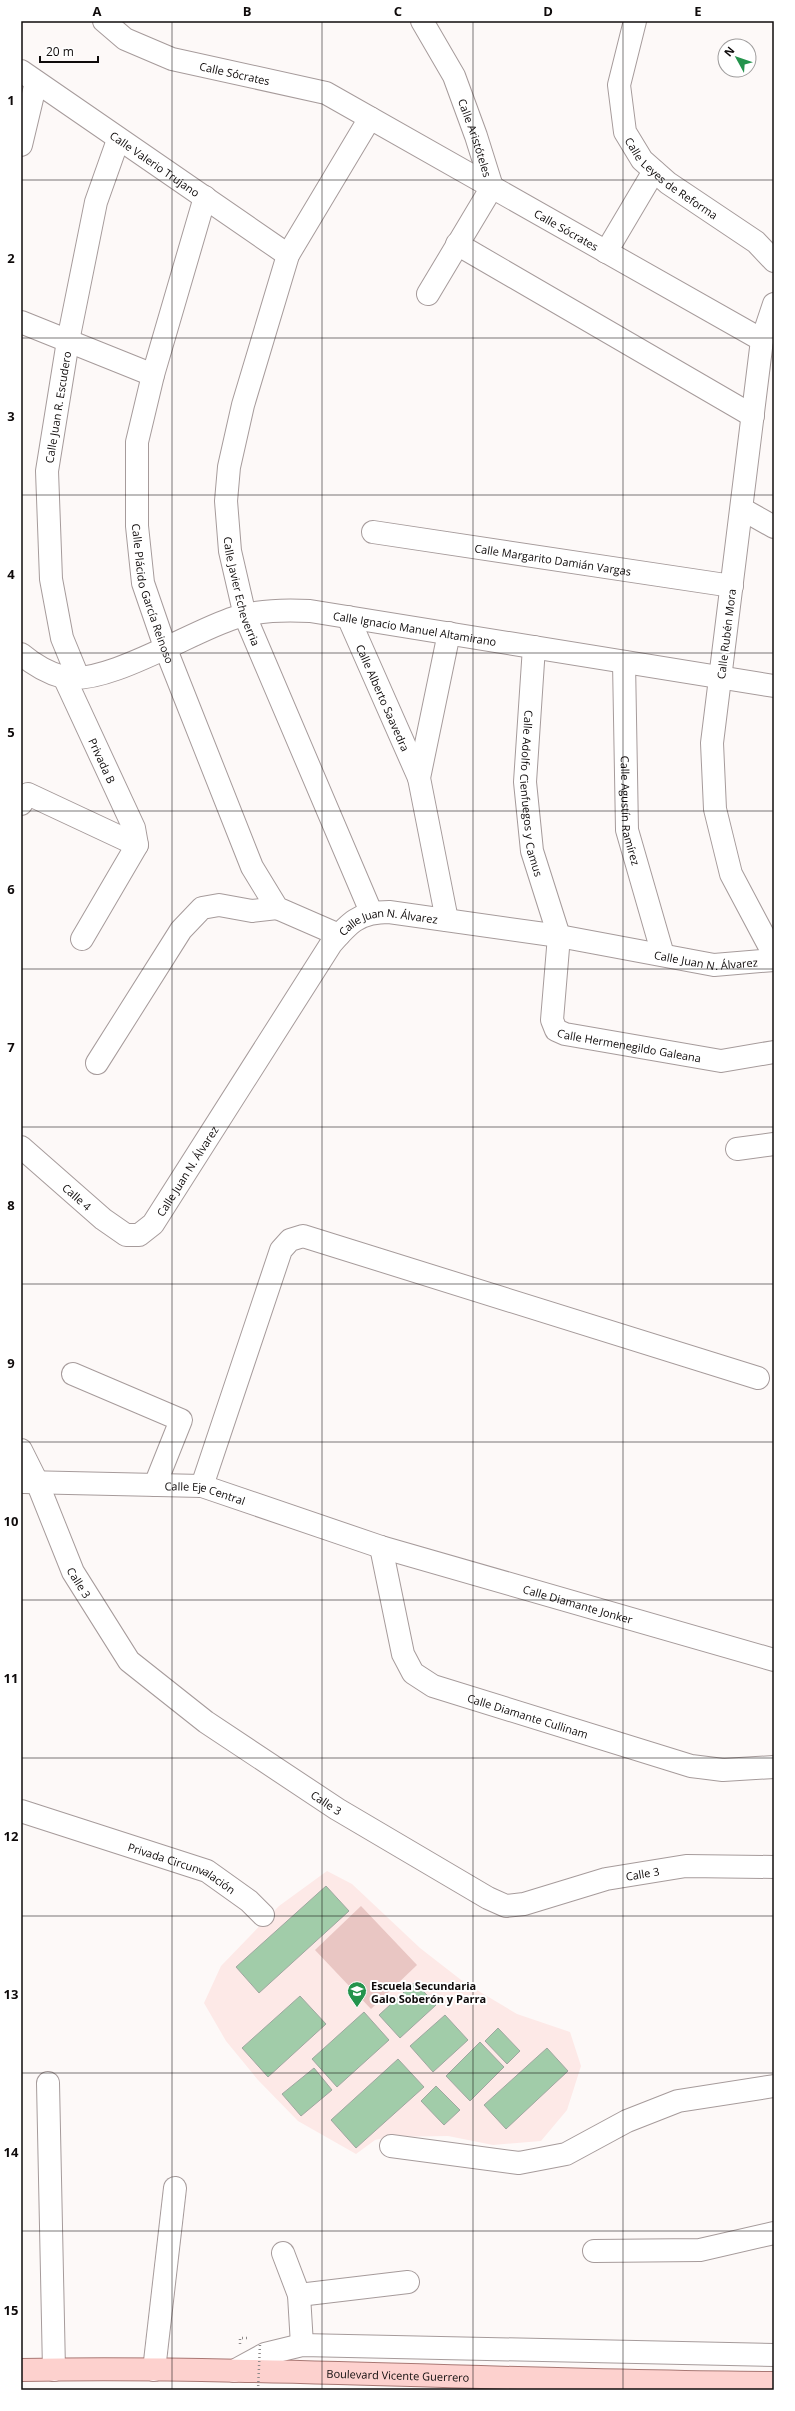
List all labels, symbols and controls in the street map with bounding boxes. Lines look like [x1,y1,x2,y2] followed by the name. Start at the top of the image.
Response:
[93,2,102,20] text: A
[243,2,252,20] text: B
[394,2,402,20] text: C
[543,2,553,20] text: D
[694,2,702,20] text: E
[40,38,98,64] scale bar
[717,38,757,78] north arrow
[46,43,74,60] text: 20 m
[720,43,738,60] text: N
[198,58,271,88] street label: Calle Sócrates
[7,91,15,109] text: 1
[455,96,496,179] street label: Calle Aristóteles
[107,127,203,200] street label: Calle Valerio Trujano
[622,134,721,222] street label: Calle Leyes de Reforma
[532,205,601,253] street label: Calle Sócrates
[7,249,15,267] text: 2
[41,350,74,464] street label: Calle Juan R. Escudero
[7,407,15,425] text: 3
[129,523,178,666] street label: Calle Plácido García Reinoso
[221,536,264,648] street label: Calle Javier Echeverria
[474,540,632,578] street label: Calle Margarito Damián Vargas
[7,565,15,583] text: 4
[713,588,739,680] street label: Calle Rubén Mora
[332,607,498,649] street label: Calle Ignacio Manuel Altamirano
[353,642,414,753] street label: Calle Alberto Saavedra
[517,710,547,878] street label: Calle Adolfo Cienfuegos y Camus
[7,723,15,741] text: 5
[86,735,120,786] street label: Privada B
[618,756,644,867] street label: Calle Agustín Ramírez
[7,880,15,898] text: 6
[335,904,439,939] street label: Calle Juan N. Álvarez
[653,946,758,973] street label: Calle Juan N. Álvarez
[555,1024,702,1065] street label: Calle Hermenegildo Galeana
[7,1038,15,1056] text: 7
[152,1123,221,1219] street label: Calle Juan N. Álvarez
[60,1180,96,1214] street label: Calle 4
[7,1196,15,1214] text: 8
[7,1354,15,1372] text: 9
[164,1478,247,1508] street label: Calle Eje Central
[4,1512,18,1530] text: 10
[64,1565,95,1601] street label: Calle 3
[521,1581,635,1627] street label: Calle Diamante Jonker
[4,1669,18,1687] text: 11
[466,1690,590,1741] street label: Calle Diamante Cullinam
[308,1787,345,1818] street label: Calle 3
[4,1827,19,1845] text: 12
[126,1839,239,1897] street label: Privada Circunvalación
[624,1863,660,1883] street label: Calle 3
[371,1978,486,2006] place label: Escuela Secundaria Galo Soberón y Parra
[346,1980,368,2008] school or university icon: Escuela Secundaria Galo Soberón y Parra
[4,1985,18,2003] text: 13
[4,2143,19,2161] text: 14
[4,2301,18,2319] text: 15
[326,2365,470,2384] street label: Boulevard Vicente Guerrero

